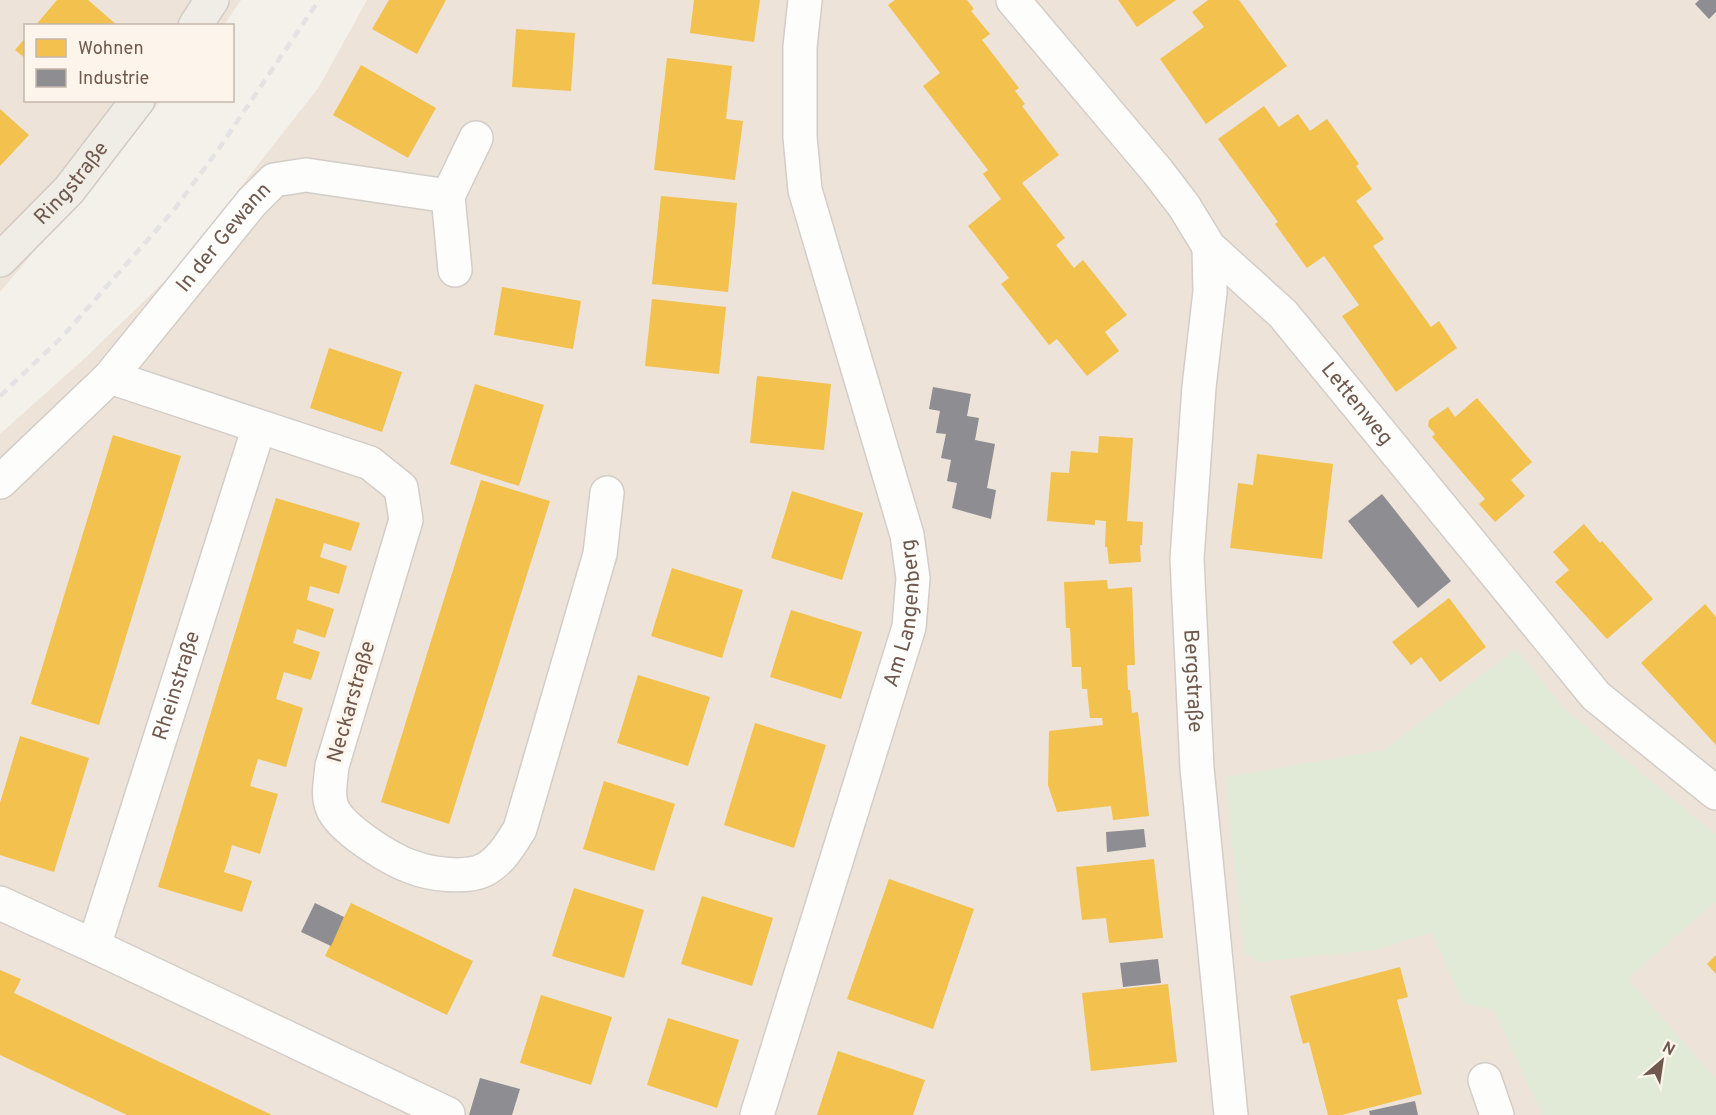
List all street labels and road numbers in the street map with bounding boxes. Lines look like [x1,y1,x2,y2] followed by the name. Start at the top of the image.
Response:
[28,136,115,231] street label: Ringstraße
[170,177,277,298] street label: In der Gewann
[1315,357,1399,451] street label: Lettenweg
[878,538,927,691] street label: Am Langenberg
[147,628,207,744] street label: Rheinstraße
[1177,628,1209,733] street label: Bergstraße
[322,638,382,766] street label: Neckarstraße

